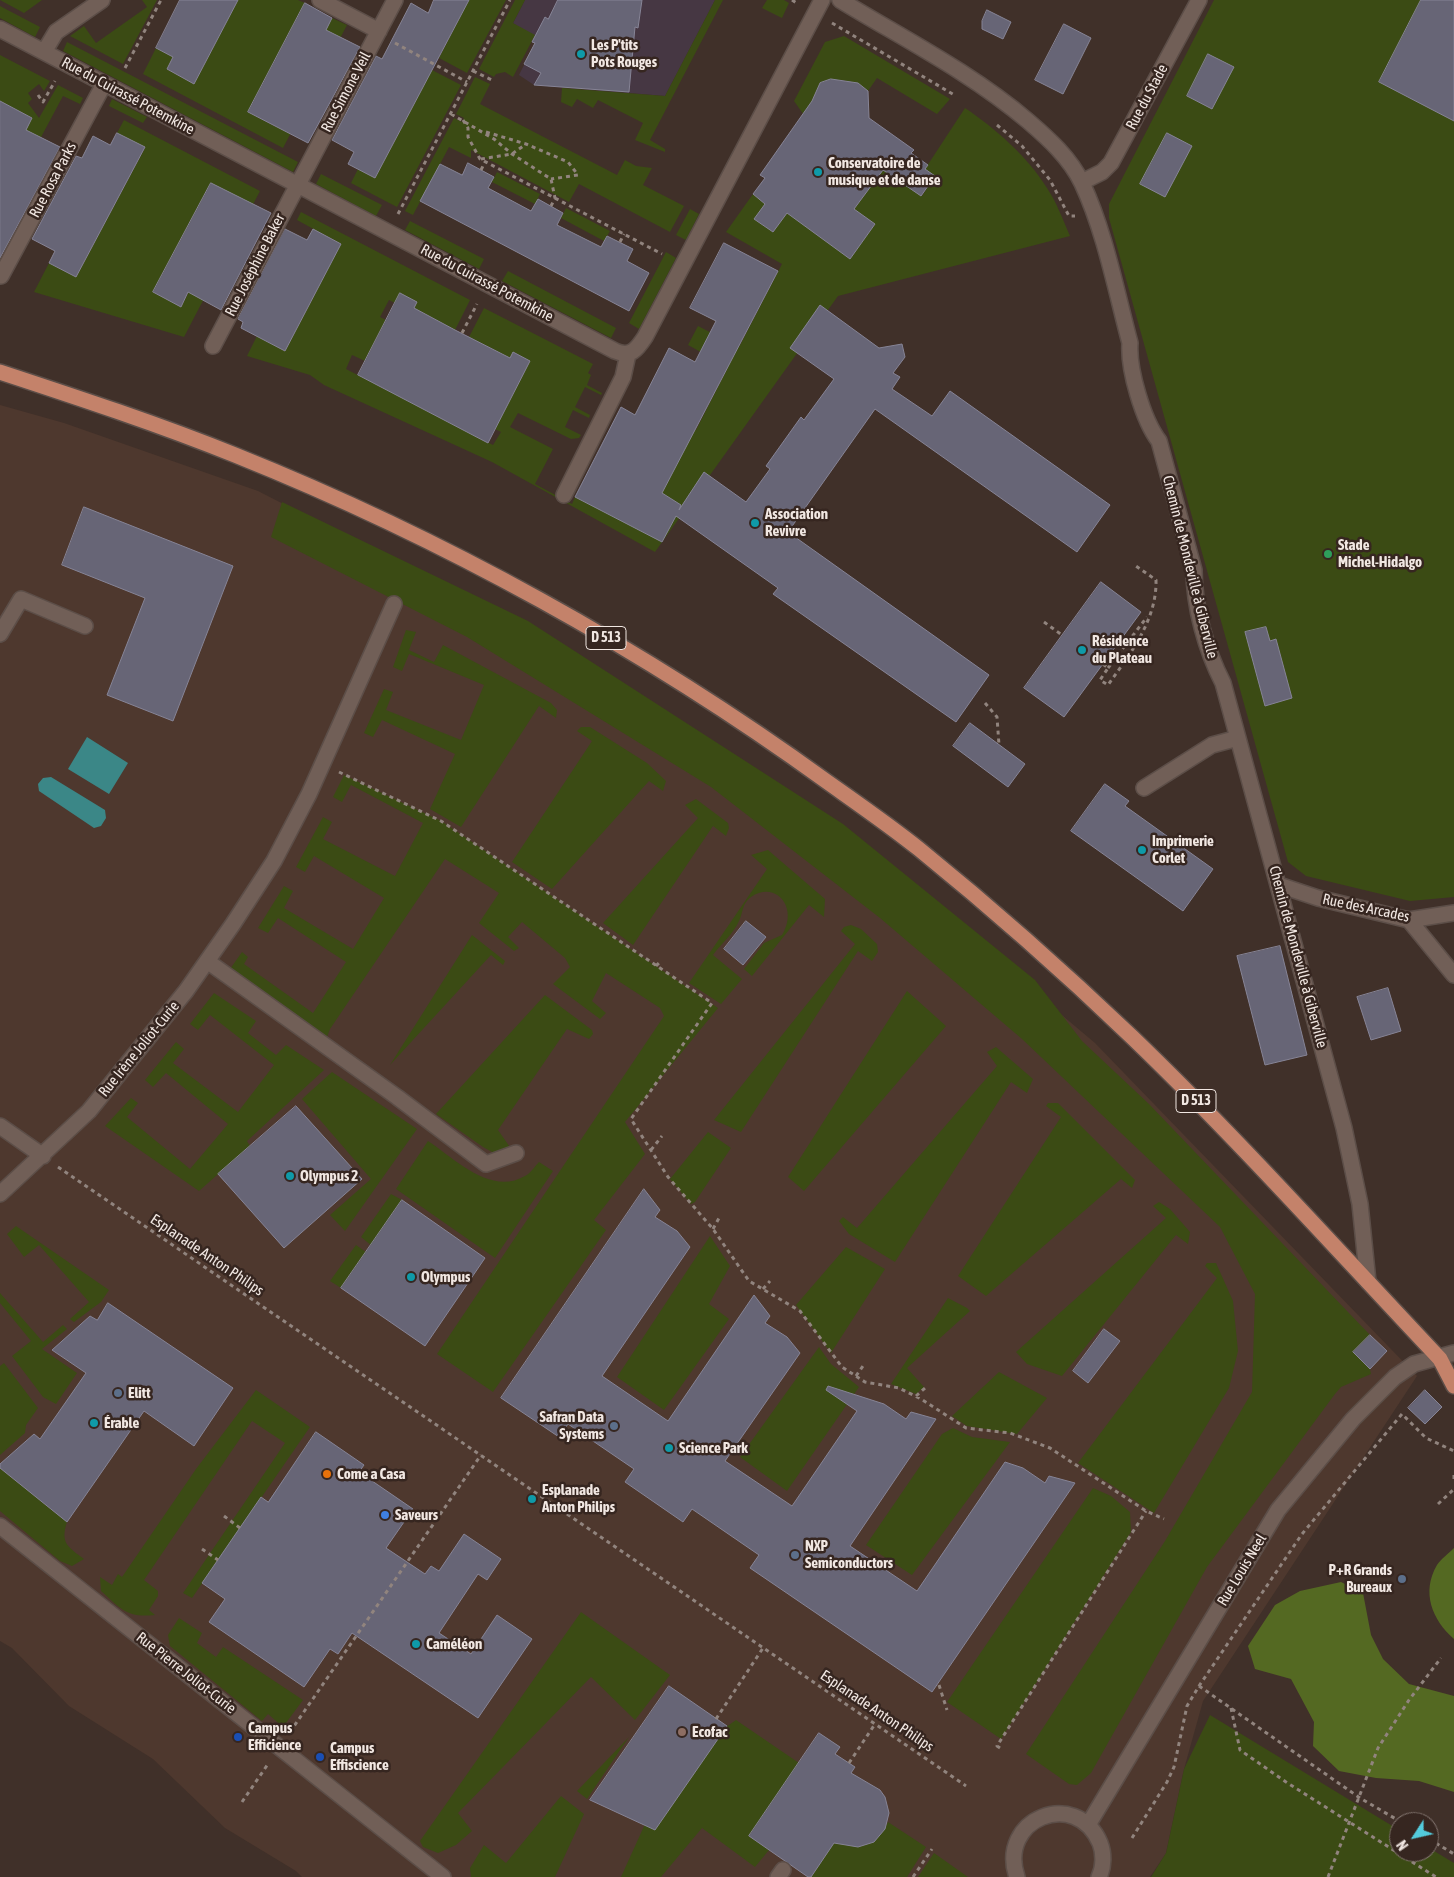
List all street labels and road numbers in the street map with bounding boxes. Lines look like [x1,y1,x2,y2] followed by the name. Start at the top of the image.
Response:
[317,49,375,135] street label: Rue Simone Veil
[59,53,197,139] street label: Rue du Cuirassé Potemkine
[1122,61,1172,133] street label: Rue du Stade
[26,139,80,221] street label: Rue Rosa Parks
[221,211,289,319] street label: Rue Joséphine Baker
[418,240,556,326] street label: Rue du Cuirassé Potemkine
[1159,474,1221,660] street label: Chemin de Mondeville à Giberville
[586,626,626,650] road number: D 513
[1265,864,1331,1050] street label: Chemin de Mondeville à Giberville
[1321,890,1411,926] street label: Rue des Arcades
[95,998,183,1100] street label: Rue Irène Joliot-Curie
[1176,1090,1216,1112] road number: D 513
[147,1210,267,1300] street label: Esplanade Anton Philips
[1213,1531,1271,1609] street label: Rue Louis Neel
[133,1628,239,1718] street label: Rue Pierre Joliot-Curie
[817,1666,937,1756] street label: Esplanade Anton Philips

